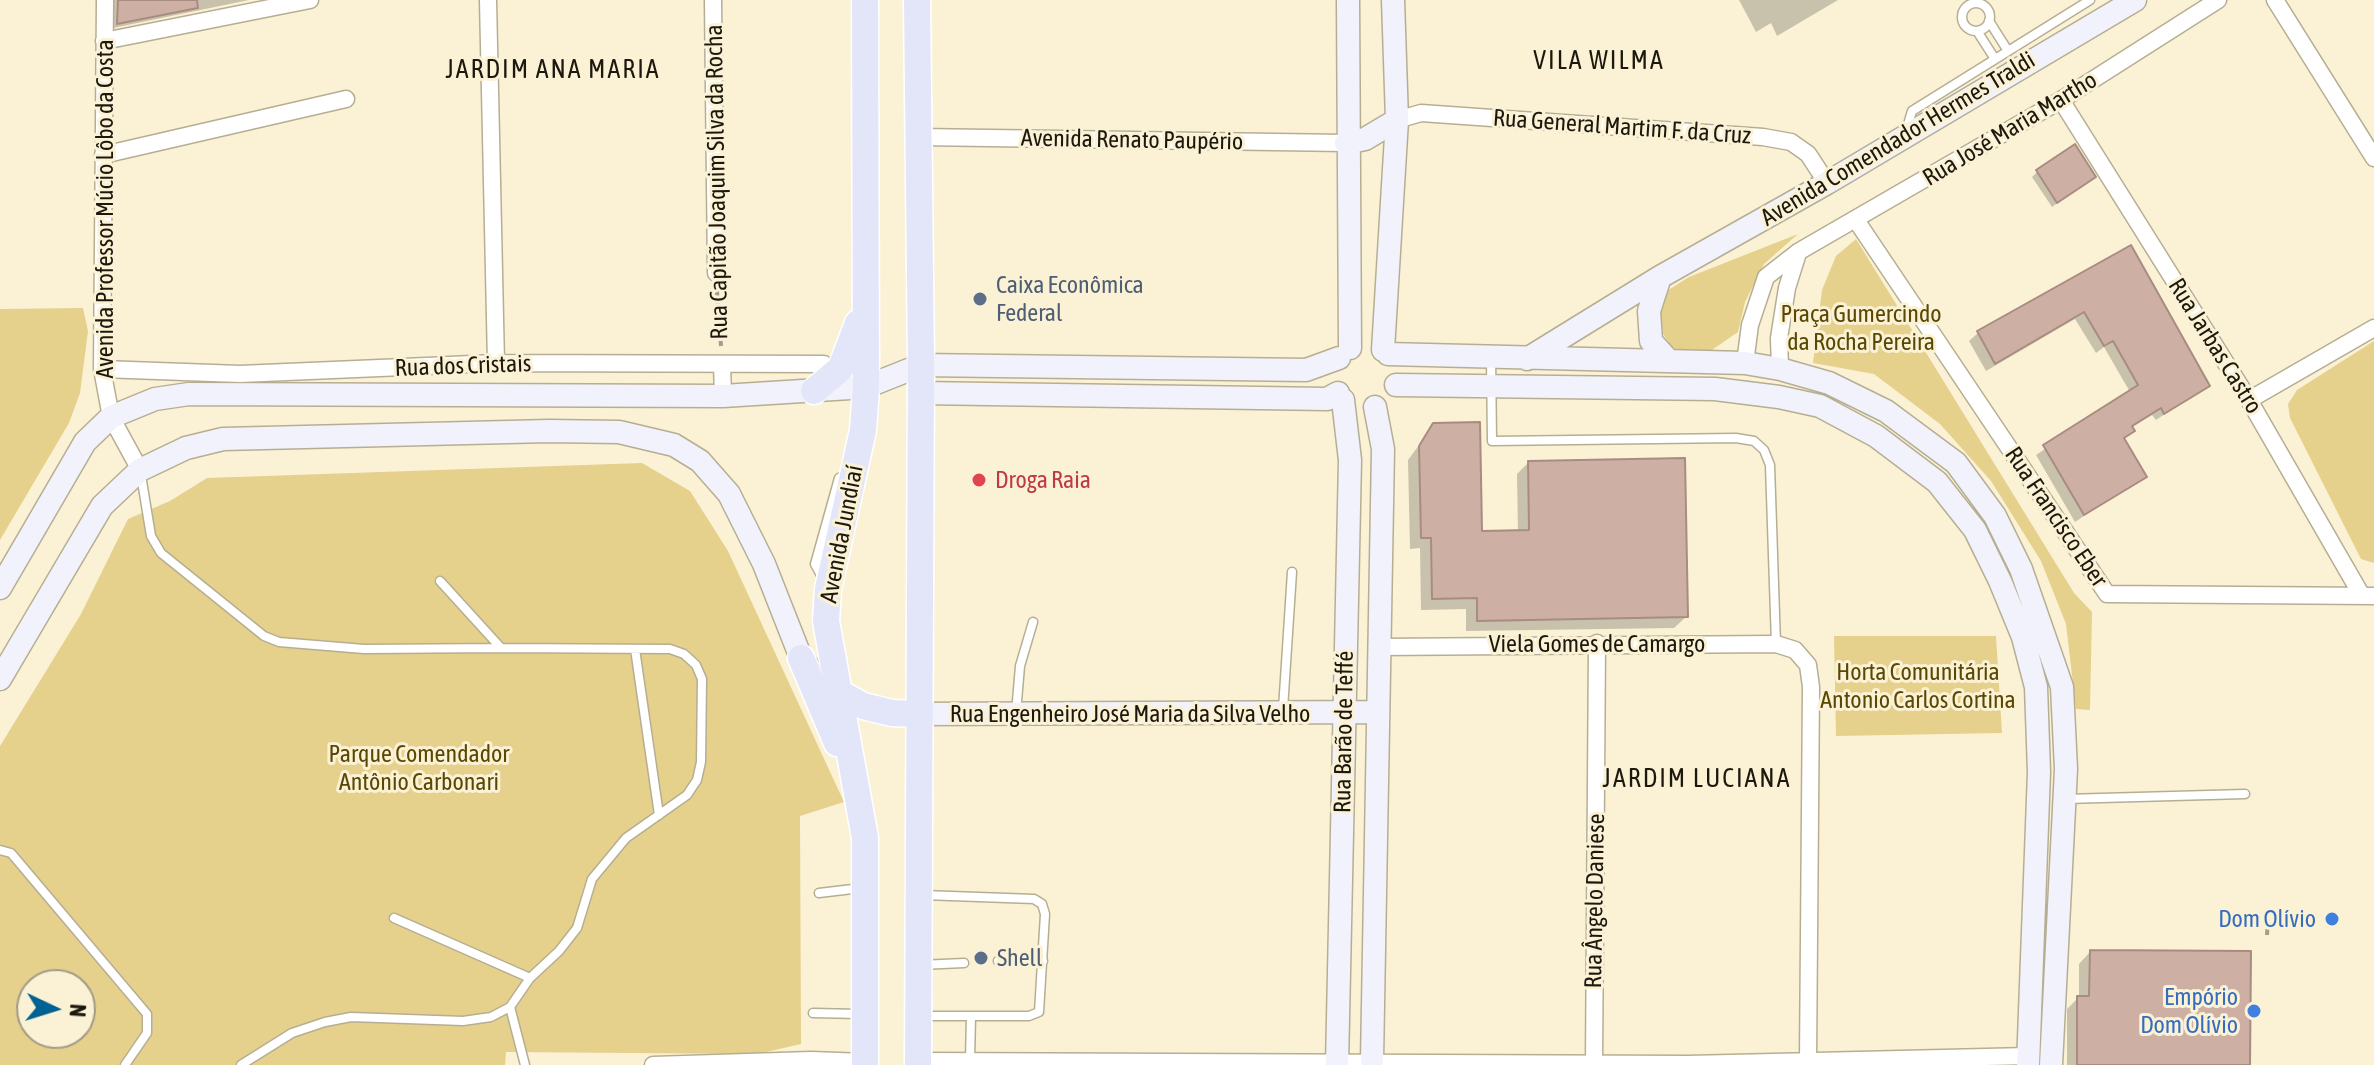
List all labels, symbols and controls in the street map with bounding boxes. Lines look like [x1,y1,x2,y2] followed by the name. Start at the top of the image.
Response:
[700,24,734,340] street label: Rua Capitão Joaquim Silva da Rocha
[91,39,119,379] street label: Avenida Professor Múcio Lôbo da Costa
[1533,45,1665,77] district label: VILA WILMA
[1756,46,2040,232] street label: Avenida Comendador Hermes Traldi
[445,54,661,86] district label: JARDIM ANA MARIA
[1918,66,2102,192] street label: Rua José Maria Martho
[1492,104,1752,150] street label: Rua General Martim F. da Cruz
[1021,124,1243,156] street label: Avenida Renato Paupério
[996,271,1144,327] place label: Caixa Econômica Federal
[2162,273,2268,419] street label: Rua Jarbas Castro
[971,290,989,308] marker: Caixa Econômica Federal
[1780,300,1942,356] park label: Praça Gumercindo da Rocha Pereira
[394,349,532,383] street label: Rua dos Cristais
[1999,442,2113,592] street label: Rua Francisco Eber
[815,463,869,605] street label: Avenida Jundiaí
[995,466,1091,494] place label: Droga Raia
[970,471,988,489] marker: Droga Raia
[1489,630,1705,658] street label: Viela Gomes de Camargo
[1328,651,1360,813] street label: Rua Barão de Teffé
[1820,658,2016,714] park label: Horta Comunitária Antonio Carlos Cortina
[950,700,1310,728] street label: Rua Engenheiro José Maria da Silva Velho
[329,740,509,796] park label: Parque Comendador Antônio Carbonari
[1603,763,1791,795] district label: JARDIM LUCIANA
[1579,813,1611,989] street label: Rua Ângelo Daniese
[2218,905,2316,933] place label: Dom Olívio
[2323,910,2341,928] marker: Dom Olívio
[997,944,1042,972] place label: Shell
[972,949,990,967] marker: Shell
[16,969,96,1049] north arrow
[2140,983,2238,1039] place label: Empório Dom Olívio
[2245,1002,2263,1020] marker: Empório Dom Olívio
[65,1003,91,1018] text: N

